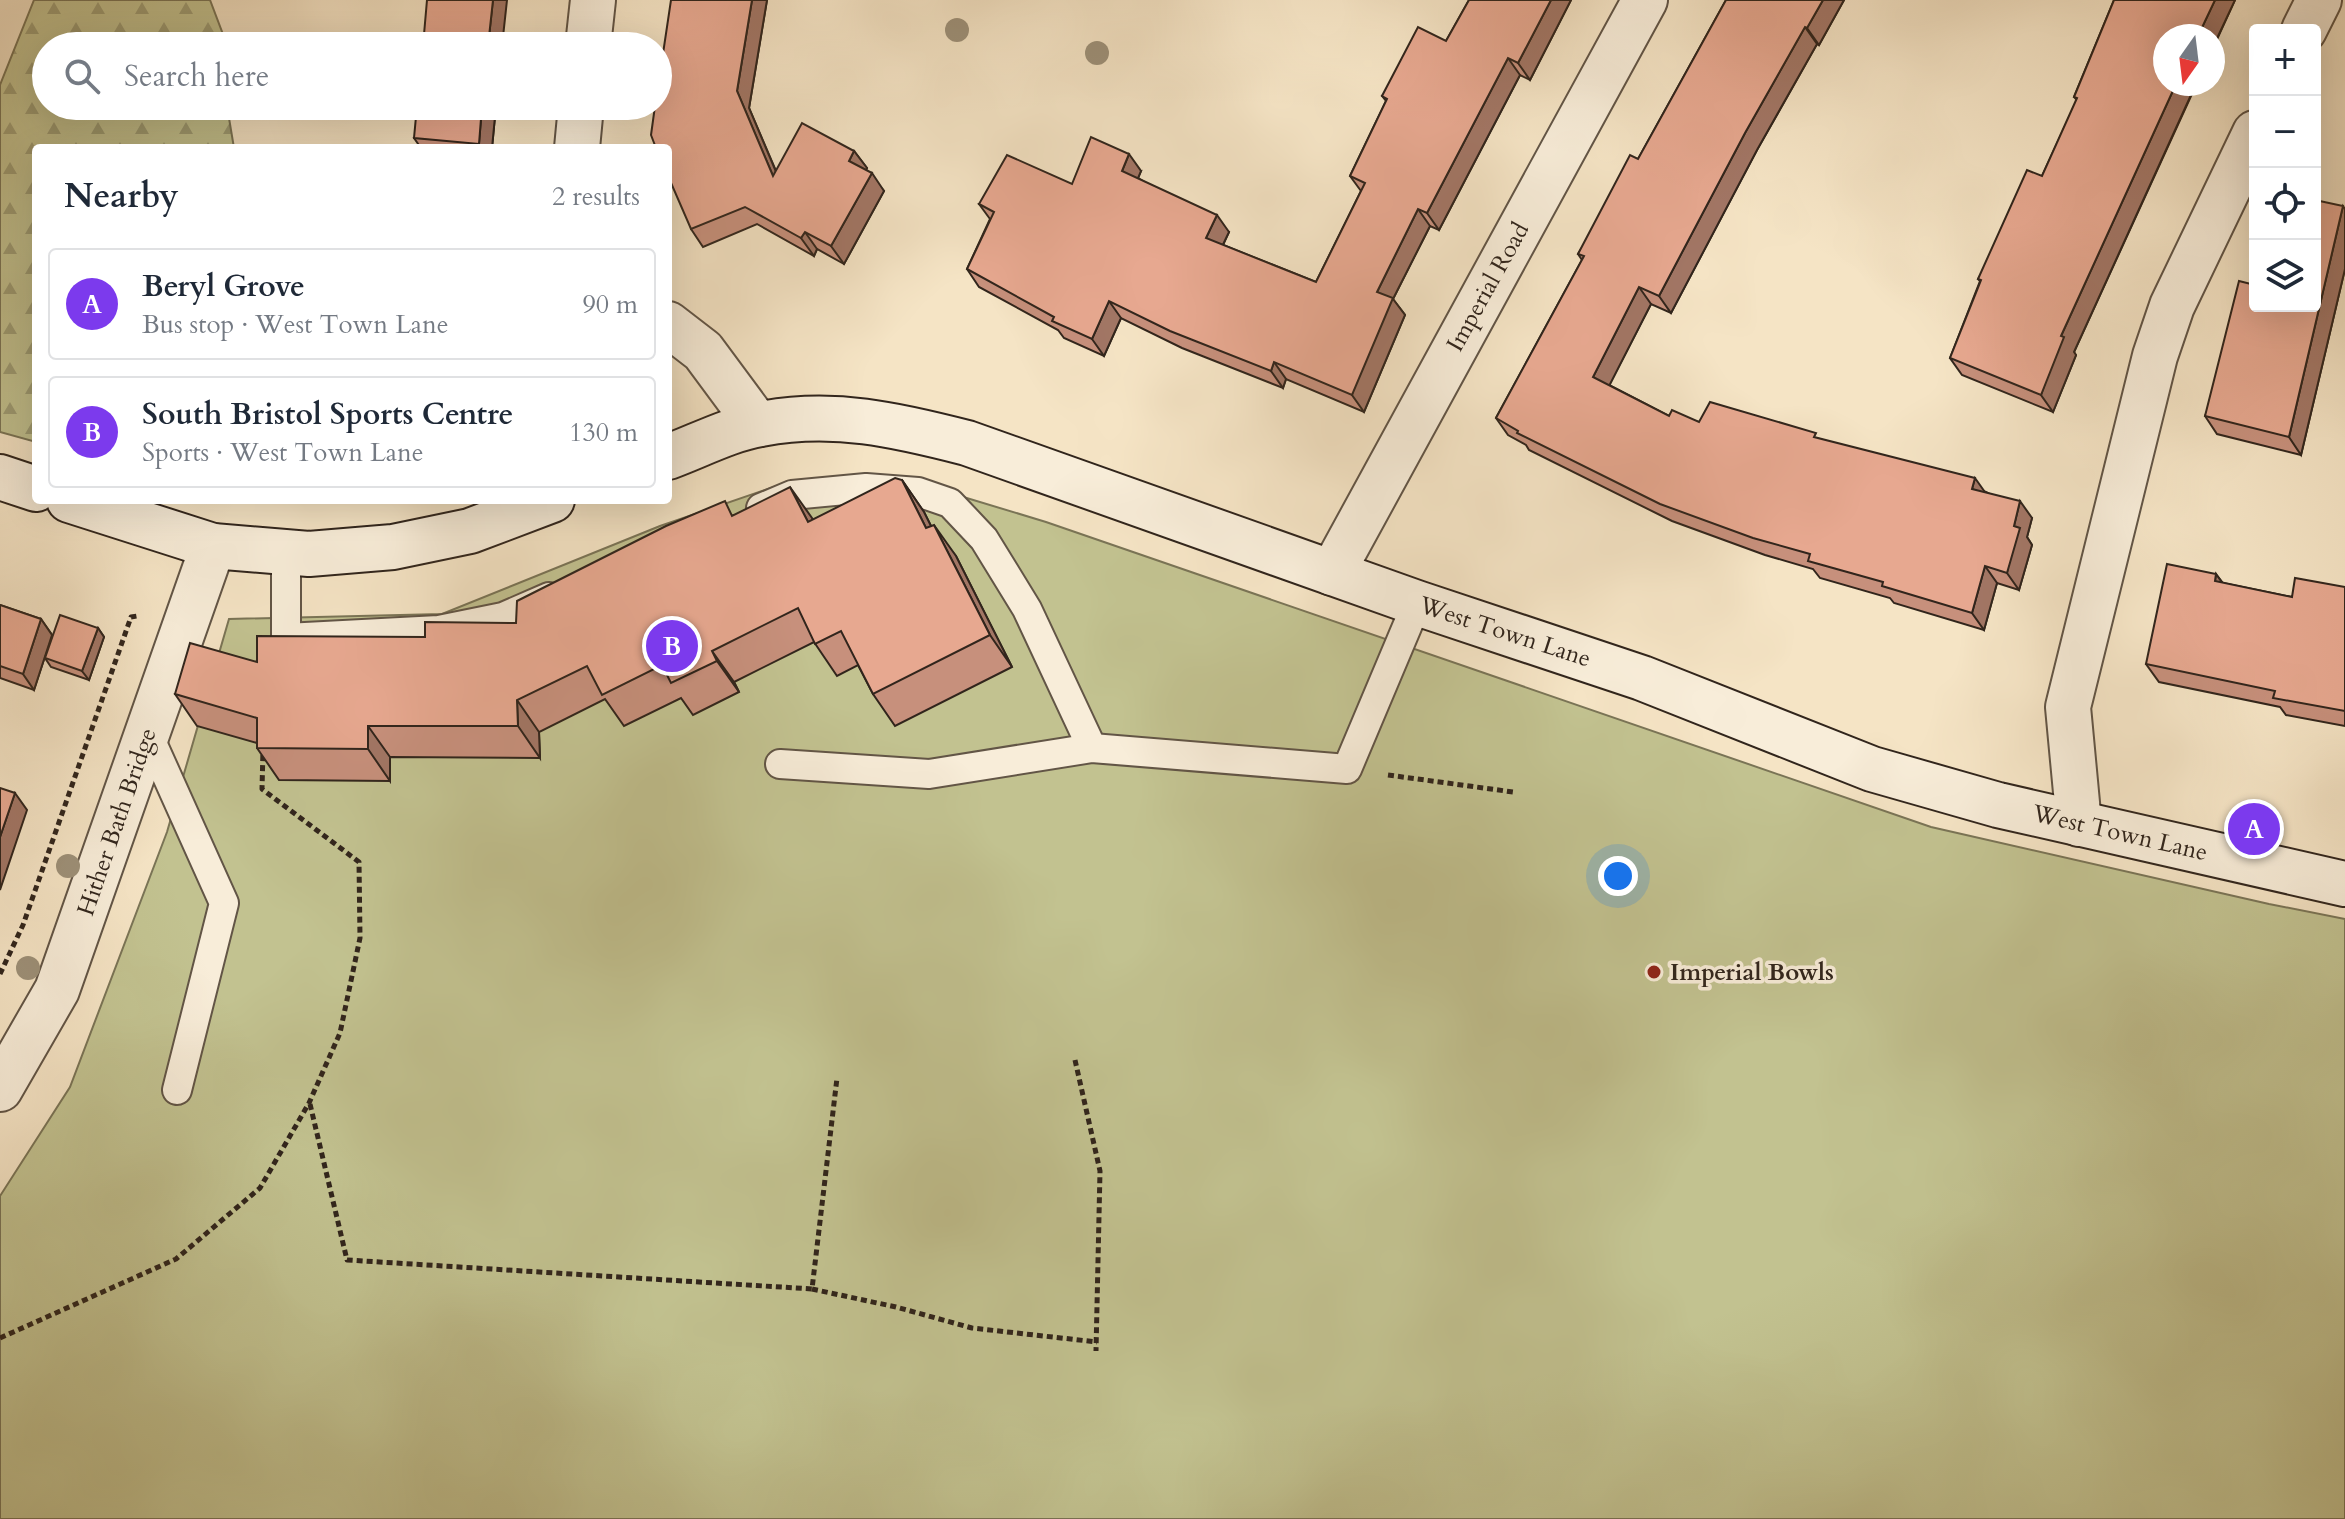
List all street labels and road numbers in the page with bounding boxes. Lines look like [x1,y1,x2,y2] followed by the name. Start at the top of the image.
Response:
[1439,216,1537,358] street label: Imperial Road
[1414,588,1595,675] street label: West Town Lane
[69,724,165,920] street label: Hither Bath Bridge
[2028,797,2211,869] street label: West Town Lane

